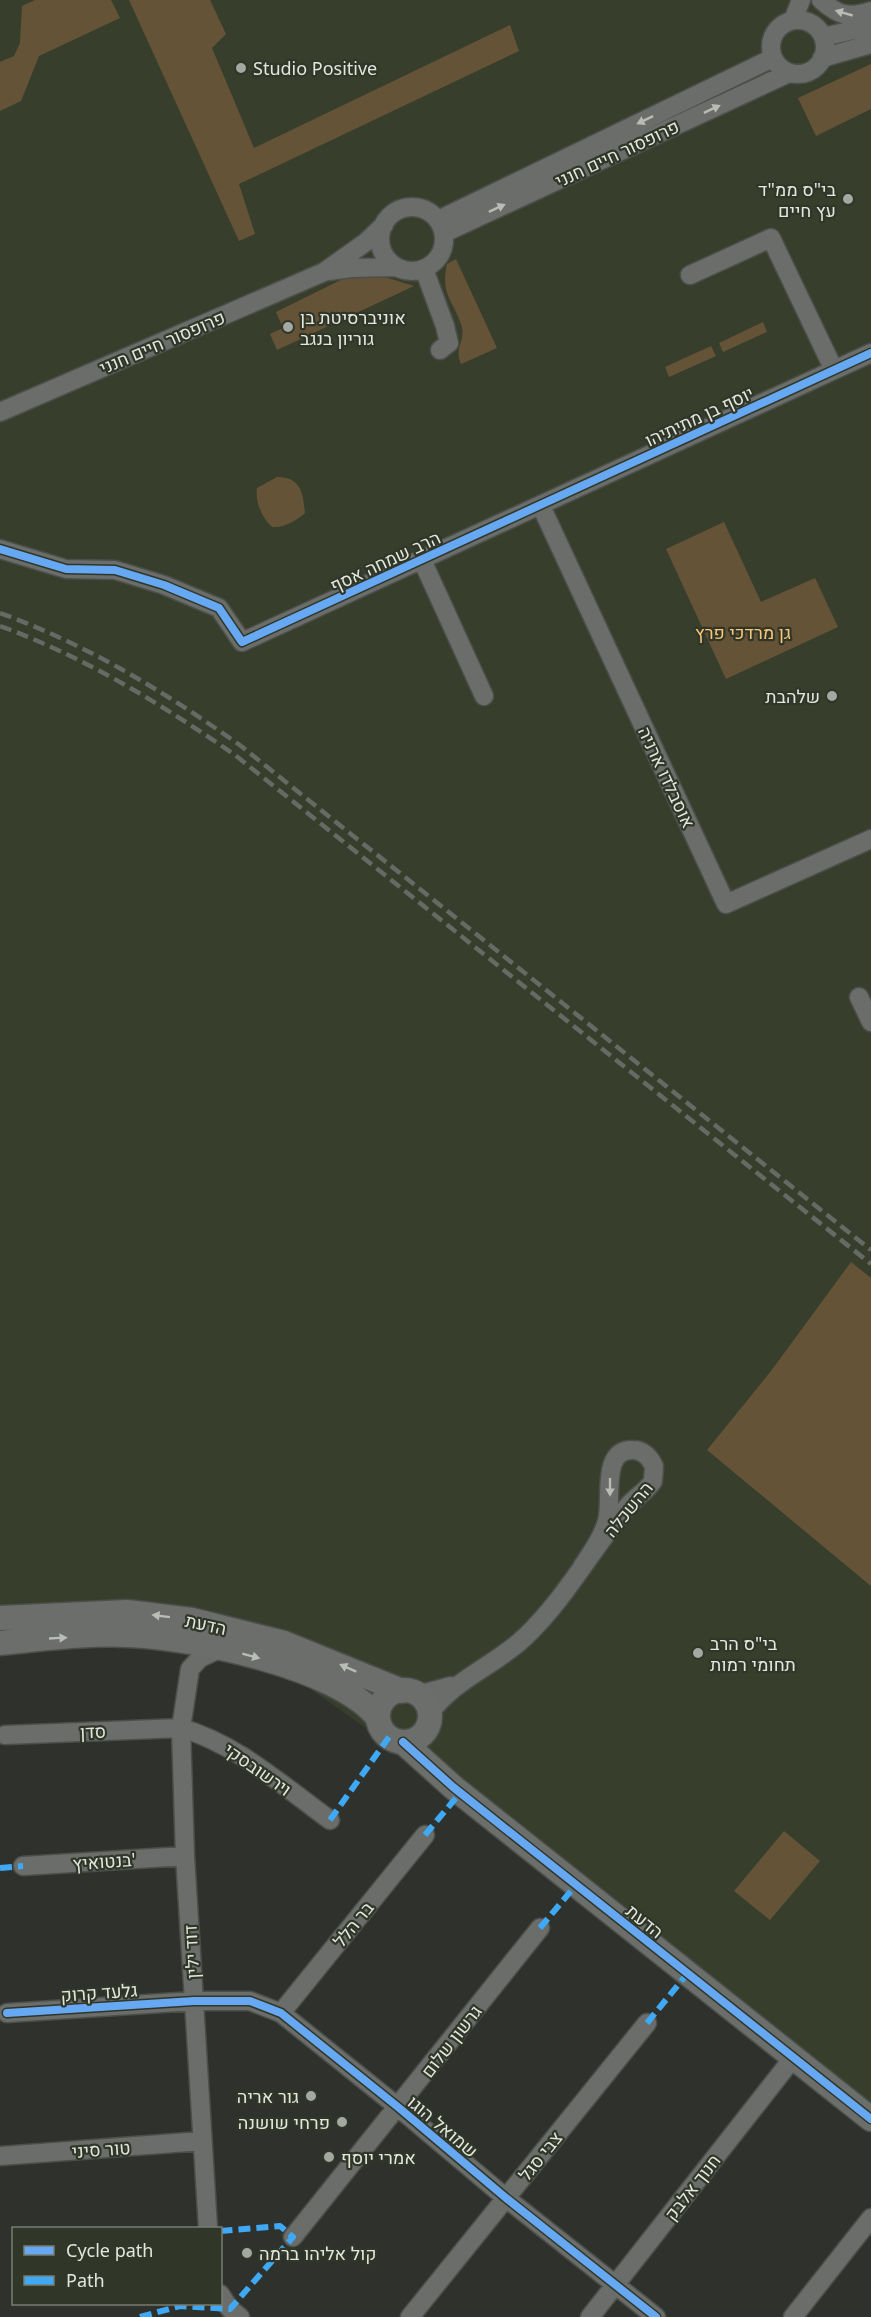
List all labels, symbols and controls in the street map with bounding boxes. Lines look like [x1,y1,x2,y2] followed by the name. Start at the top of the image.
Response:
[835,8,853,18] one-way arrow
[253,56,377,80] place label: Studio Positive
[234,61,248,75] marker: Studio Positive
[703,104,720,113] one-way arrow
[551,114,683,192] street label: פרופסור חיים חנני
[636,115,653,125] one-way arrow
[758,177,837,222] place label: בי"ס ממ"ד עץ חיים
[841,192,855,206] marker: בי"ס ממ"ד עץ חיים
[488,204,505,213] one-way arrow
[95,305,229,379] street label: פרופסור חיים חנני
[300,305,406,350] place label: אוניברסיטת בן גוריון בנגב
[281,320,295,334] marker: אוניברסיטת בן גוריון בנגב
[641,380,757,452] street label: יוסף בן מתיתיהו
[326,525,444,597] street label: הרב שמחה אסף
[695,620,791,644] park label: גן מרדכי פרץ
[765,684,820,708] place label: שלהבת
[825,689,839,703] marker: שלהבת
[633,722,701,832] street label: אוסבלדו ארניה
[598,1476,658,1542] street label: ההשכלה
[605,1478,615,1497] one-way arrow
[183,1608,229,1640] street label: הדעת
[151,1611,170,1621] one-way arrow
[710,1631,796,1676] place label: בי"ס הרב תחומי רמות
[49,1633,68,1643] one-way arrow
[691,1646,705,1660] marker: בי"ס הרב תחומי רמות
[242,1652,260,1662] one-way arrow
[339,1663,357,1672] one-way arrow
[80,1719,106,1743] street label: סדן
[220,1737,296,1801] street label: וירשובסקי
[72,1847,136,1875] street label: בנטואיץ'
[327,1896,379,1952] street label: בר הלל
[621,1899,669,1943] street label: הדעת
[178,1924,204,1980] street label: דוד ילין
[60,1977,138,2007] street label: גלעד קרוק
[415,2000,487,2082] street label: גרשון שלום
[237,2084,299,2108] place label: גור אריה
[304,2089,318,2103] marker: גור אריה
[403,2090,483,2162] street label: שמואל הוגו
[238,2110,330,2134] place label: פרחי שושנה
[335,2115,349,2129] marker: פרחי שושנה
[513,2126,567,2186] street label: צבי סגל
[71,2135,131,2163] street label: טור סיני
[341,2145,416,2169] place label: אמרי יוסף
[659,2149,725,2225] street label: חנוך אלבק
[322,2150,336,2164] marker: אמרי יוסף
[12,2227,222,2305] legend
[66,2238,153,2262] text: Cycle path
[259,2241,377,2265] place label: קול אליהו ברמה
[240,2246,254,2260] marker: קול אליהו ברמה
[66,2268,105,2292] text: Path

